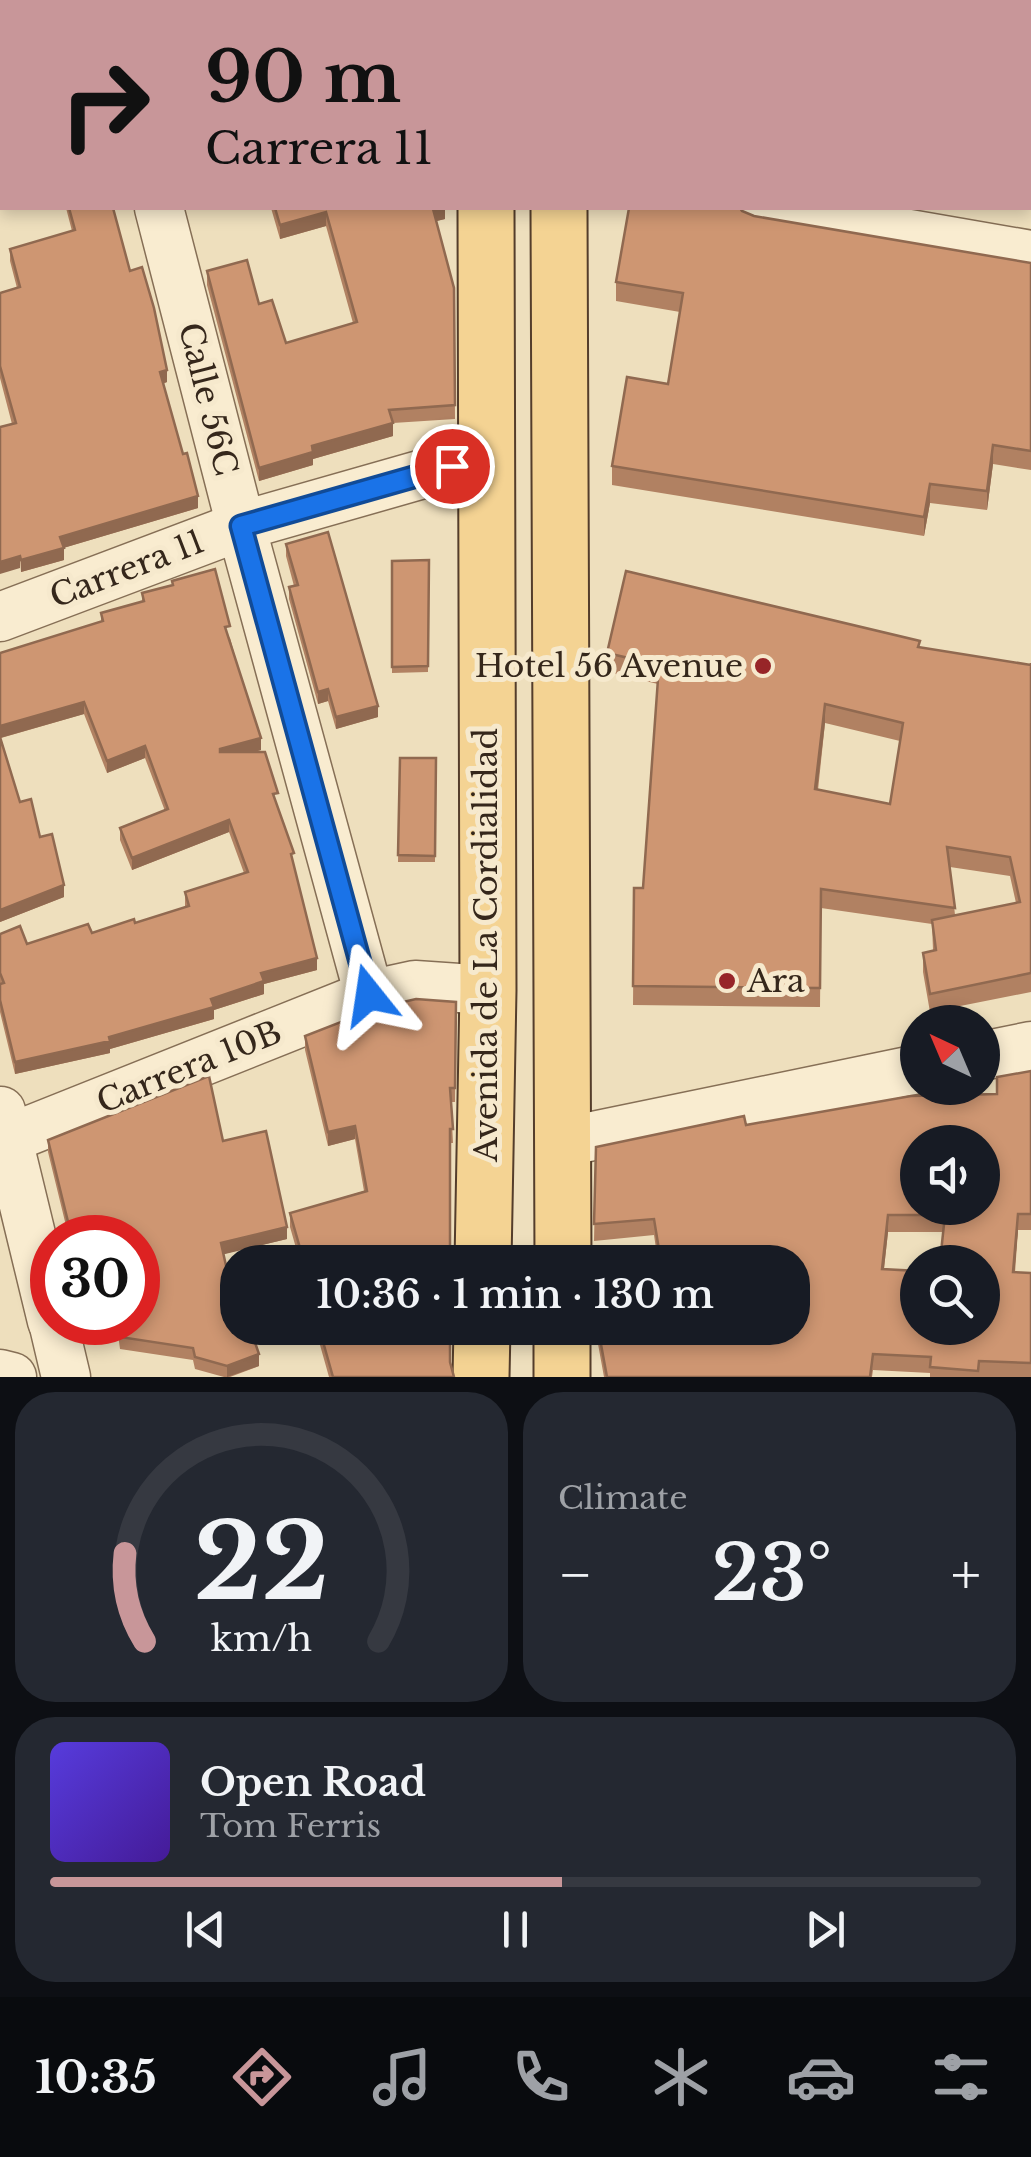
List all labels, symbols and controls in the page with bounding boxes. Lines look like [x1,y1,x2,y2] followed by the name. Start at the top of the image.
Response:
[205,34,401,121] text: 90 m
[40,40,170,170] icon: right
[205,120,433,176] text: Carrera 11
[170,318,246,480] street label: Calle 56C
[410,424,495,509] pin
[425,439,480,494] icon: arrive
[44,521,210,617] street label: Carrera 11
[475,646,743,686] place label: Hotel 56 Avenue
[752,655,774,677] marker: Hotel 56 Avenue
[466,728,506,1163] street label: Avenida de La Cordialidad
[317,943,421,1047] position arrow
[746,961,805,1001] place label: Ara
[716,970,738,992] marker: Ara
[900,1005,1000,1105] north arrow
[900,1005,1000,1345] map controls
[91,1012,287,1122] street label: Carrera 10B
[900,1125,1000,1225] button: sound
[30,1215,160,1345] speed limit sign: 30
[900,1245,1000,1345] button: search
[316,1271,714,1318] text: 10:36 · 1 min · 130 m
[558,1478,687,1518] text: Climate
[194,1498,329,1627] text: 22
[712,1527,832,1620] text: 23°
[558,1541,593,1609] text: −
[951,1541,981,1609] text: +
[211,1616,312,1661] text: km/h
[200,1759,426,1806] text: Open Road
[200,1806,381,1846] text: Tom Ferris
[178,1902,233,1957] icon: previous
[488,1902,543,1957] icon: pause
[798,1902,853,1957] icon: next
[227,2042,297,2112] icon: directions
[367,2042,437,2112] icon: music
[506,2042,576,2112] icon: phone
[646,2042,716,2112] icon: climate
[786,2042,856,2112] icon: car
[926,2042,996,2112] icon: filters
[35,2049,157,2105] text: 10:35

